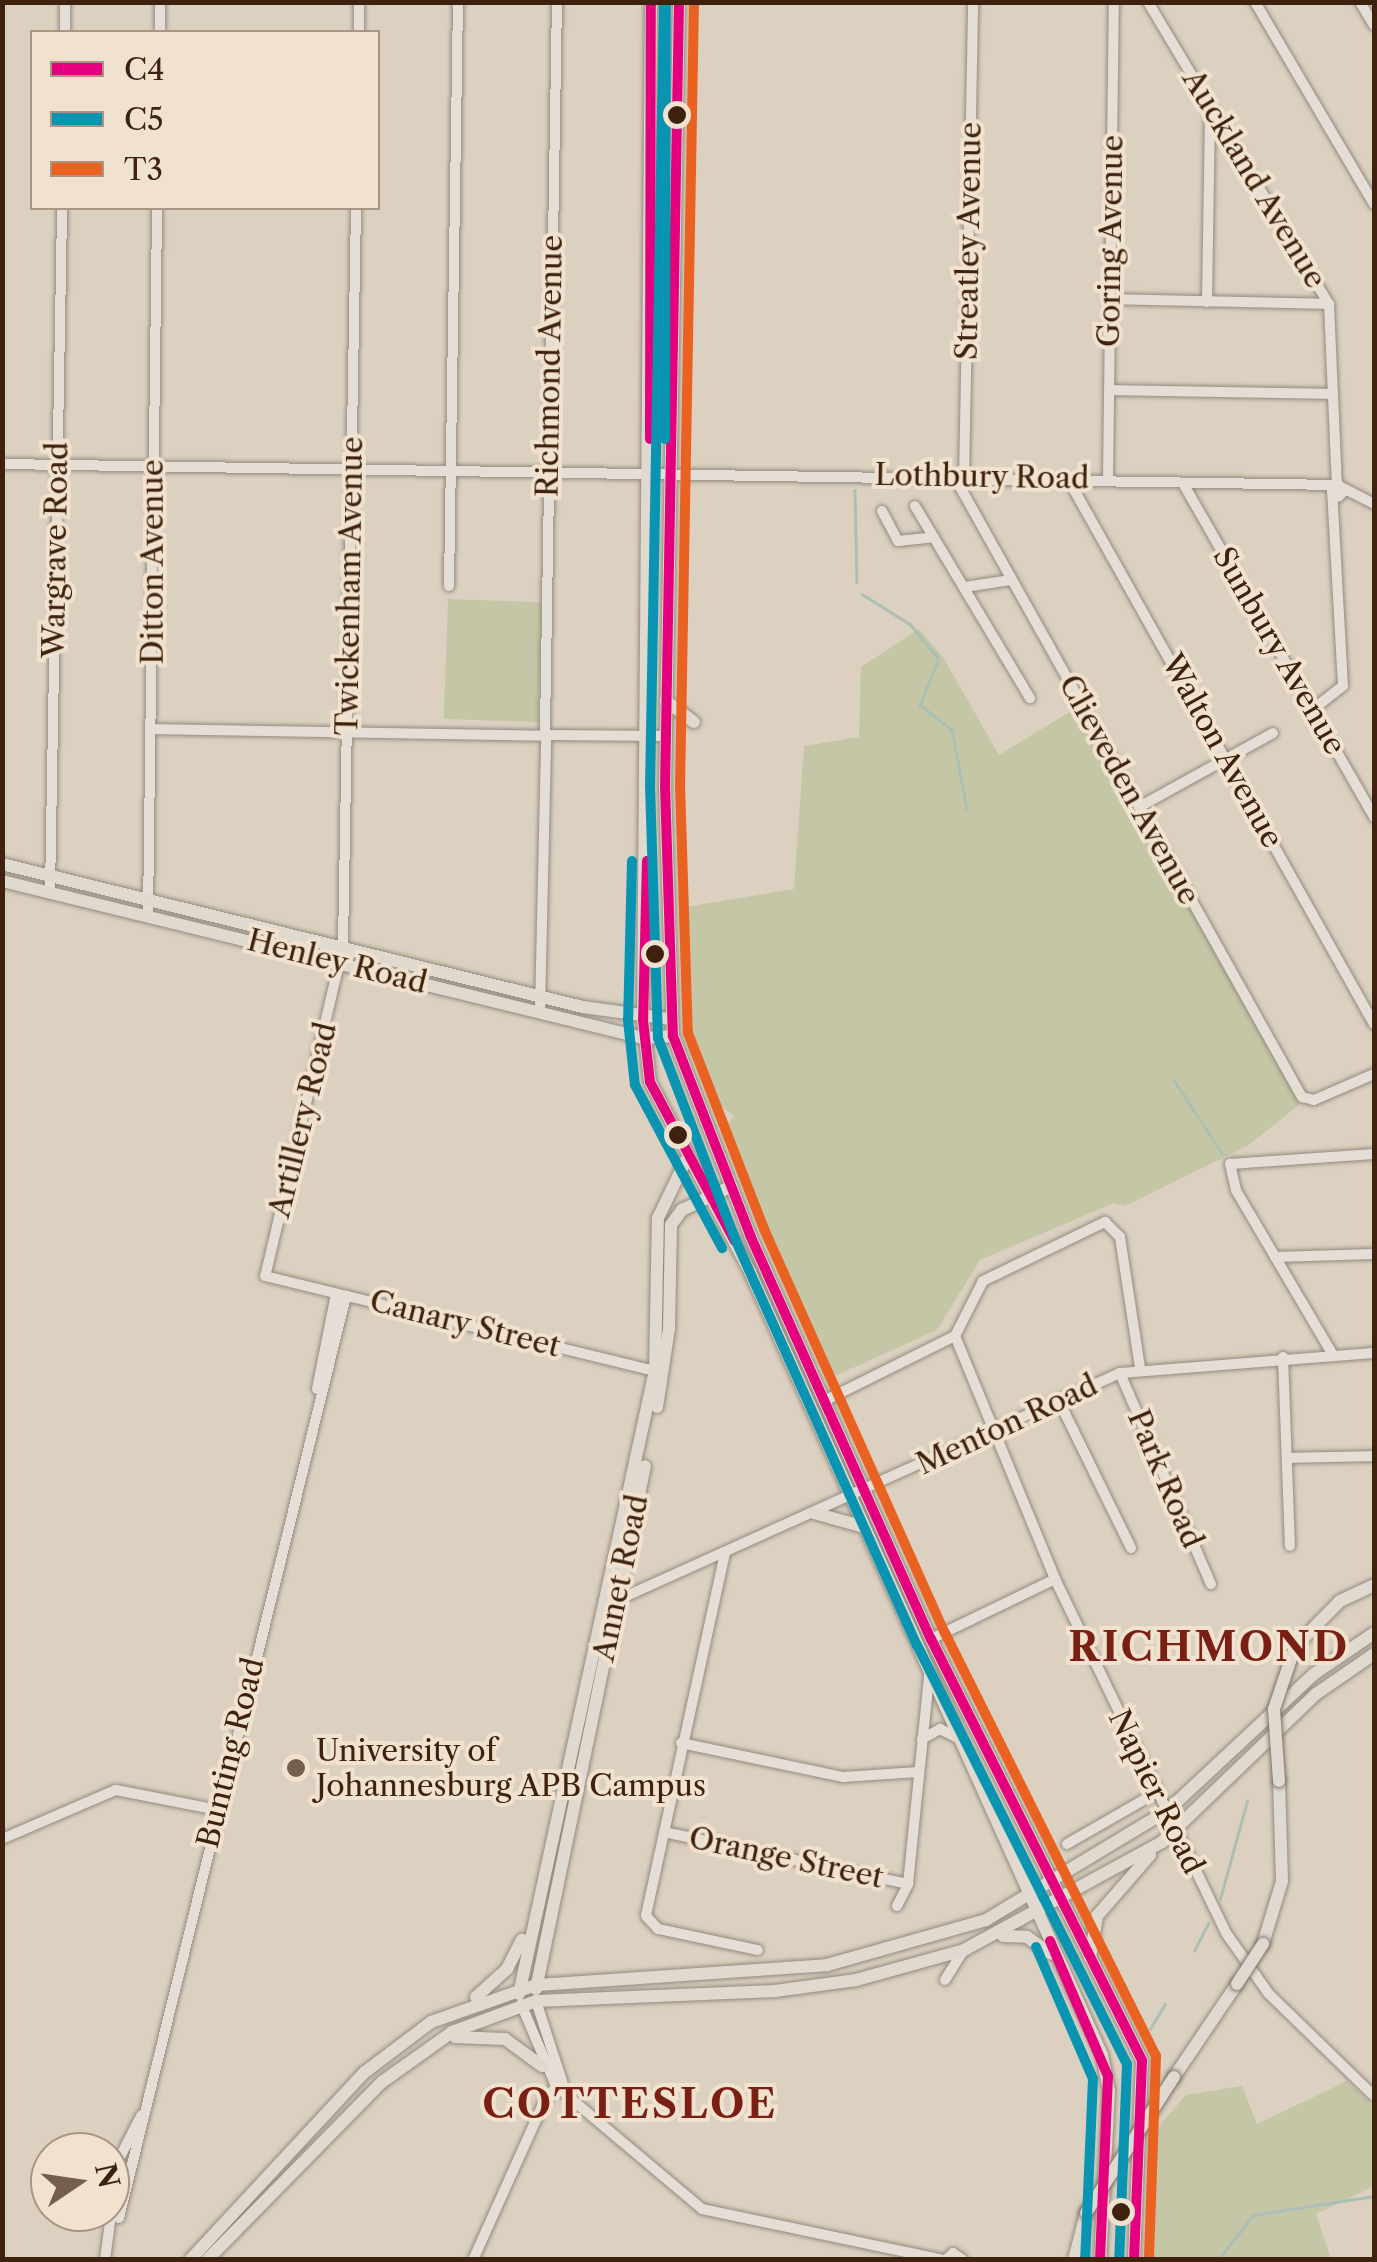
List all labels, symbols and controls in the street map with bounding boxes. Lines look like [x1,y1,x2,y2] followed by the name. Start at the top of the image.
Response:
[30,30,380,210] legend
[124,51,164,88] text: C4
[1174,63,1334,295] street label: Auckland Avenue
[124,101,163,138] text: C5
[667,105,687,125] unlabelled marker
[949,120,989,362] street label: Streatley Avenue
[1091,134,1131,348] street label: Goring Avenue
[124,151,163,188] text: T3
[530,234,570,498] street label: Richmond Avenue
[329,436,371,736] street label: Twickenham Avenue
[36,442,76,658] street label: Wargrave Road
[874,457,1090,497] street label: Lothbury Road
[135,459,171,665] street label: Ditton Avenue
[1204,540,1354,762] street label: Sunbury Avenue
[1154,647,1290,855] street label: Walton Avenue
[1051,668,1207,912] street label: Clieveden Avenue
[243,922,431,1002] street label: Henley Road
[645,944,665,964] unlabelled marker
[261,1018,345,1222] street label: Artillery Road
[668,1125,688,1145] unlabelled marker
[366,1283,564,1365] street label: Canary Street
[911,1367,1103,1483] street label: Menton Road
[1120,1404,1210,1554] street label: Park Road
[586,1491,656,1665] street label: Annet Road
[1068,1623,1350,1671] district label: RICHMOND
[190,1654,272,1852] street label: Bunting Road
[1101,1704,1211,1880] street label: Napier Road
[316,1733,707,1804] place label: University of Johannesburg APB Campus
[285,1757,307,1779] marker: University of Johannesburg APB Campus
[686,1820,886,1896] street label: Orange Street
[482,2080,778,2128] district label: COTTESLOE
[30,2132,130,2232] north arrow
[88,2160,127,2191] text: N
[1111,2202,1131,2222] unlabelled marker

